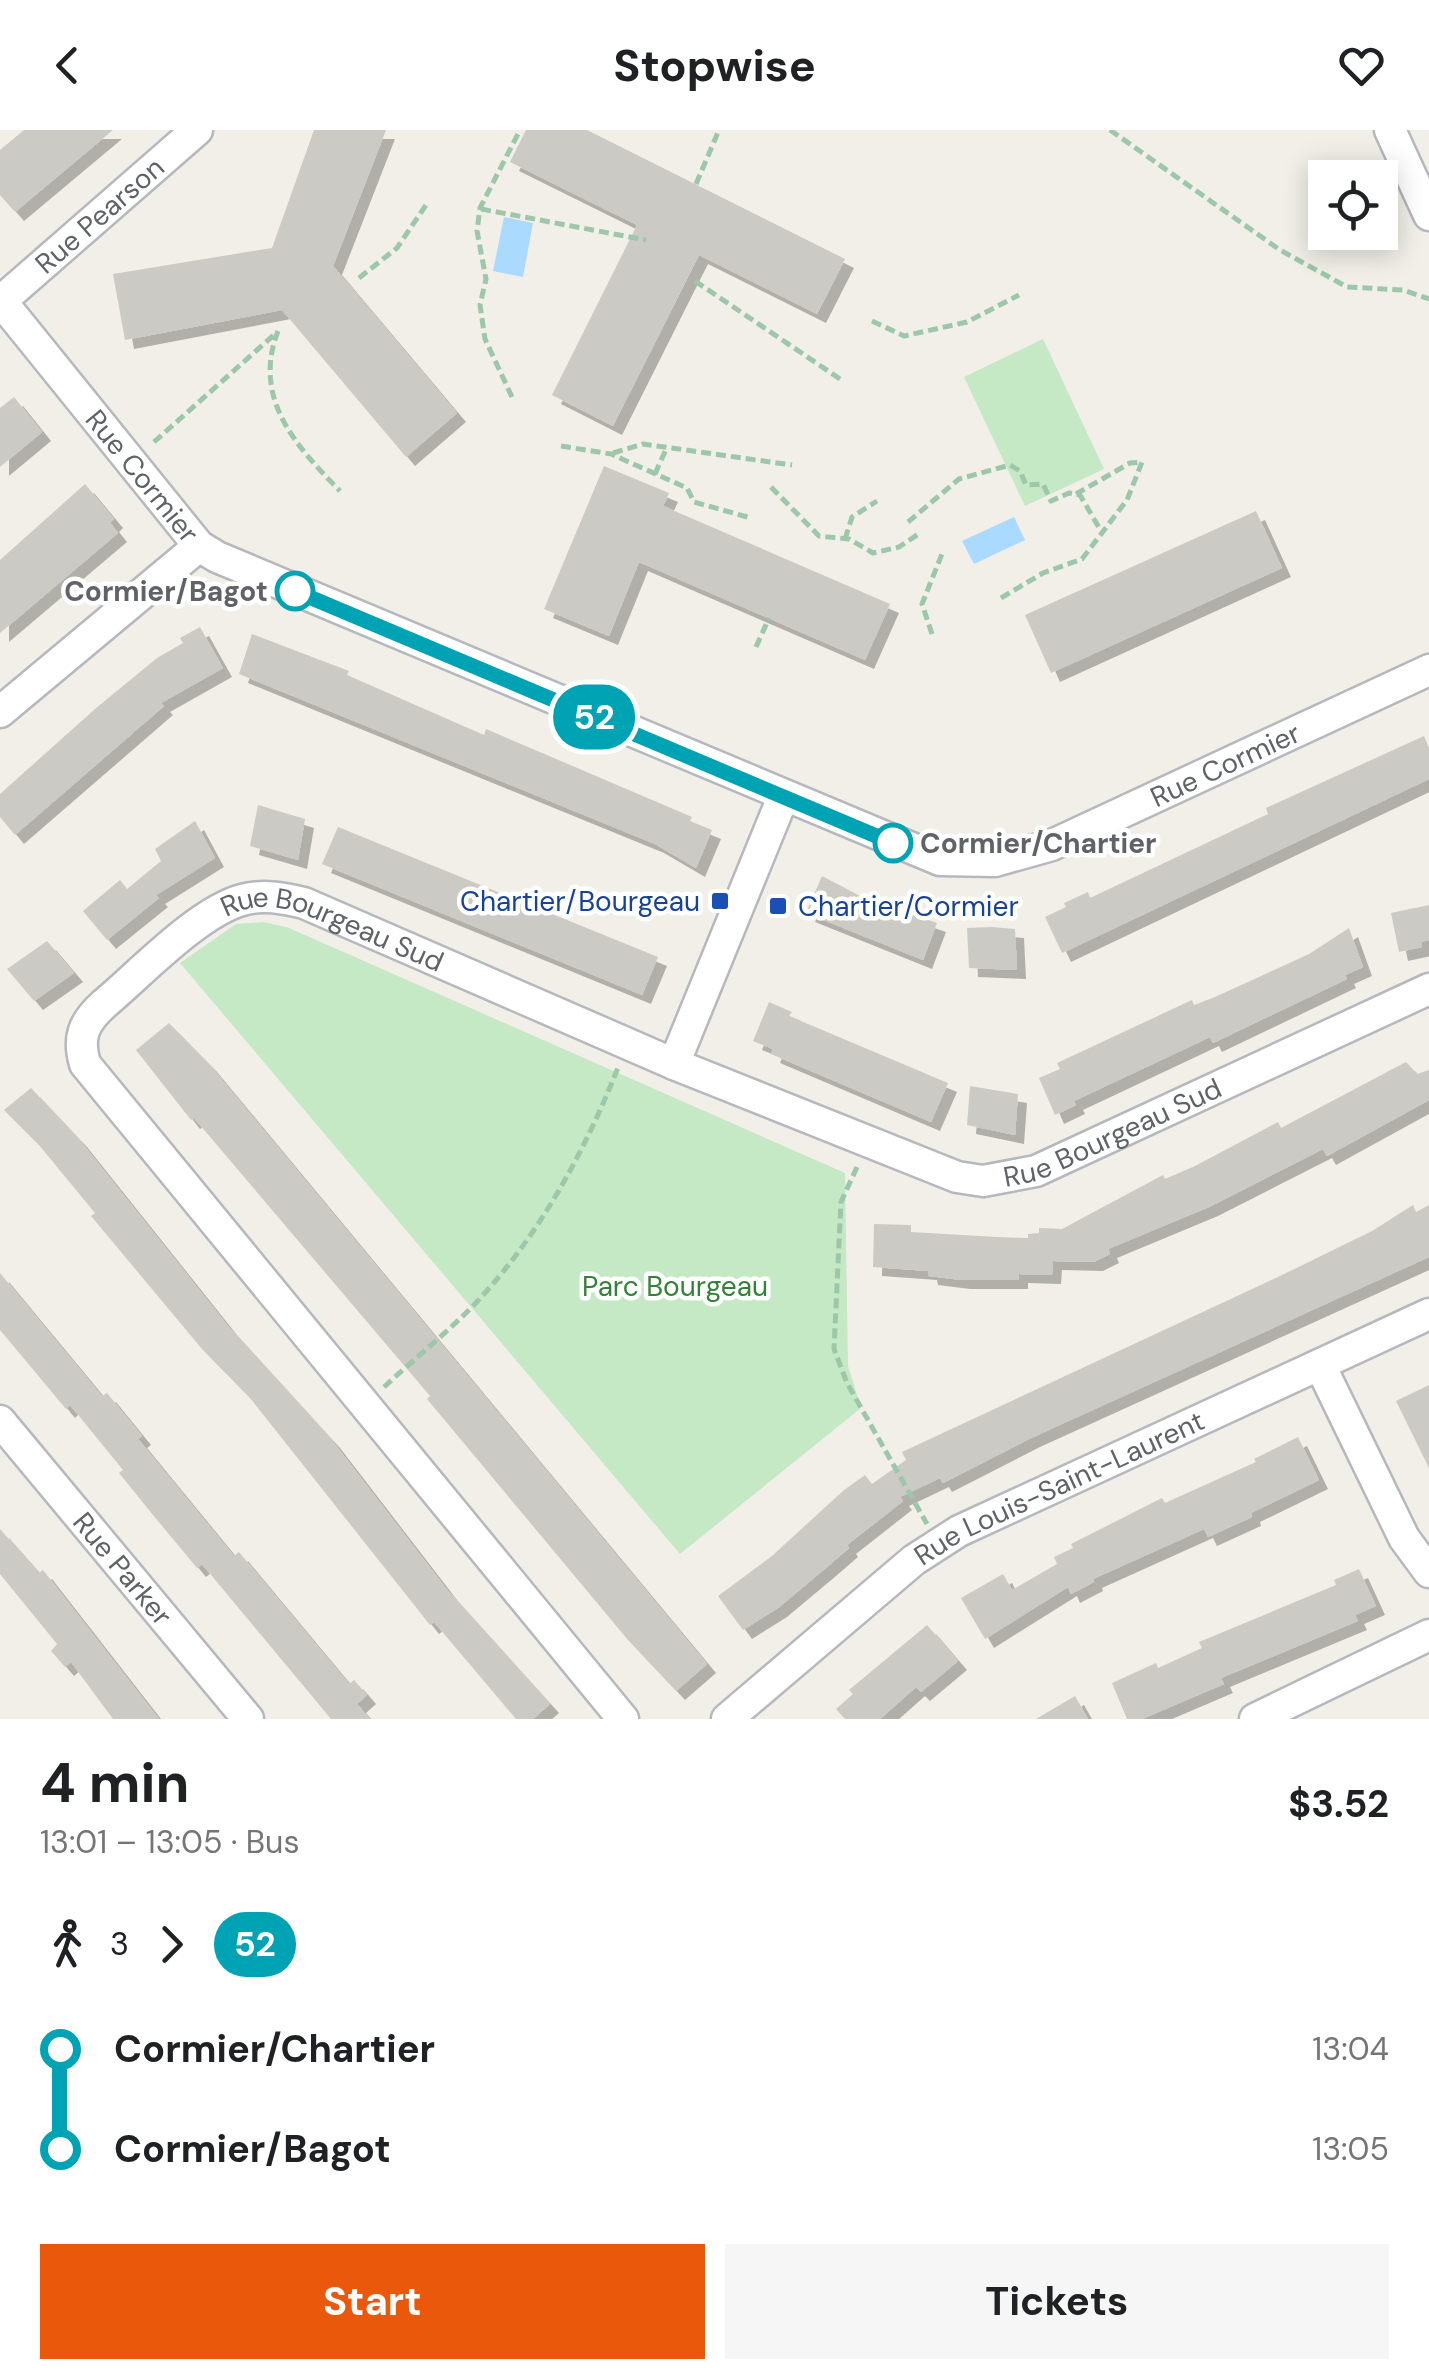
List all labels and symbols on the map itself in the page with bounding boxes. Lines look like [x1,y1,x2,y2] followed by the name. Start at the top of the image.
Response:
[27,149,172,282] street label: Rue Pearson
[77,402,207,550] street label: Rue Cormier
[276,572,314,610] marker: Cormier/Bagot
[64,573,268,610] place label: Cormier/Bagot
[549,684,639,750] line badge: 52
[1144,714,1306,815] street label: Rue Cormier
[874,824,912,862] marker: Cormier/Chartier
[920,825,1157,862] place label: Cormier/Chartier
[214,878,450,980] street label: Rue Bourgeau Sud
[460,883,700,920] place label: Chartier/Bourgeau
[798,888,1019,925] place label: Chartier/Cormier
[709,890,731,912] marker: Chartier/Bourgeau
[767,895,789,917] marker: Chartier/Cormier
[1000,1069,1227,1195] street label: Rue Bourgeau Sud
[582,1268,768,1305] park label: Parc Bourgeau
[907,1402,1210,1574] street label: Rue Louis-Saint-Laurent
[65,1504,181,1633] street label: Rue Parker

